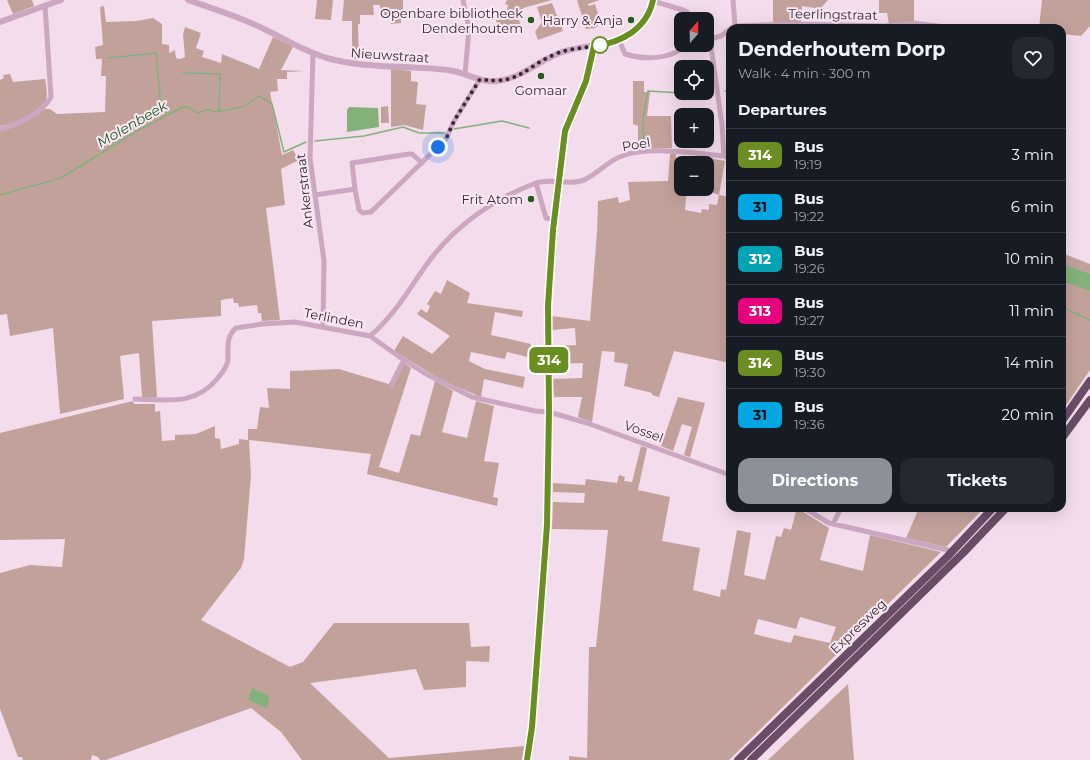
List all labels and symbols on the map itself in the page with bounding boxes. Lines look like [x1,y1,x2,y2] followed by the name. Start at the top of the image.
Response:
[380,5,523,36] place label: Openbare bibliotheek Denderhoutem
[788,5,878,23] street label: Teerlingstraat
[543,12,623,28] place label: Harry & Anja
[674,12,714,52] north arrow
[526,15,536,25] marker: Openbare bibliotheek Denderhoutem
[626,15,636,25] marker: Harry & Anja
[591,36,609,54] unlabelled marker
[350,44,430,66] street label: Nieuwstraat
[536,71,546,81] marker: Gomaar
[515,82,567,98] place label: Gomaar
[93,96,171,151] water label: Molenbeek
[621,134,651,154] street label: Poel
[428,137,448,157] your location
[292,153,316,229] street label: Ankerstraat
[461,191,523,207] place label: Frit Atom
[526,194,536,204] marker: Frit Atom
[303,304,365,332] street label: Terlinden
[526,347,572,373] line badge: 314
[622,417,666,445] street label: Vossel
[827,595,889,657] street label: Expresweg

